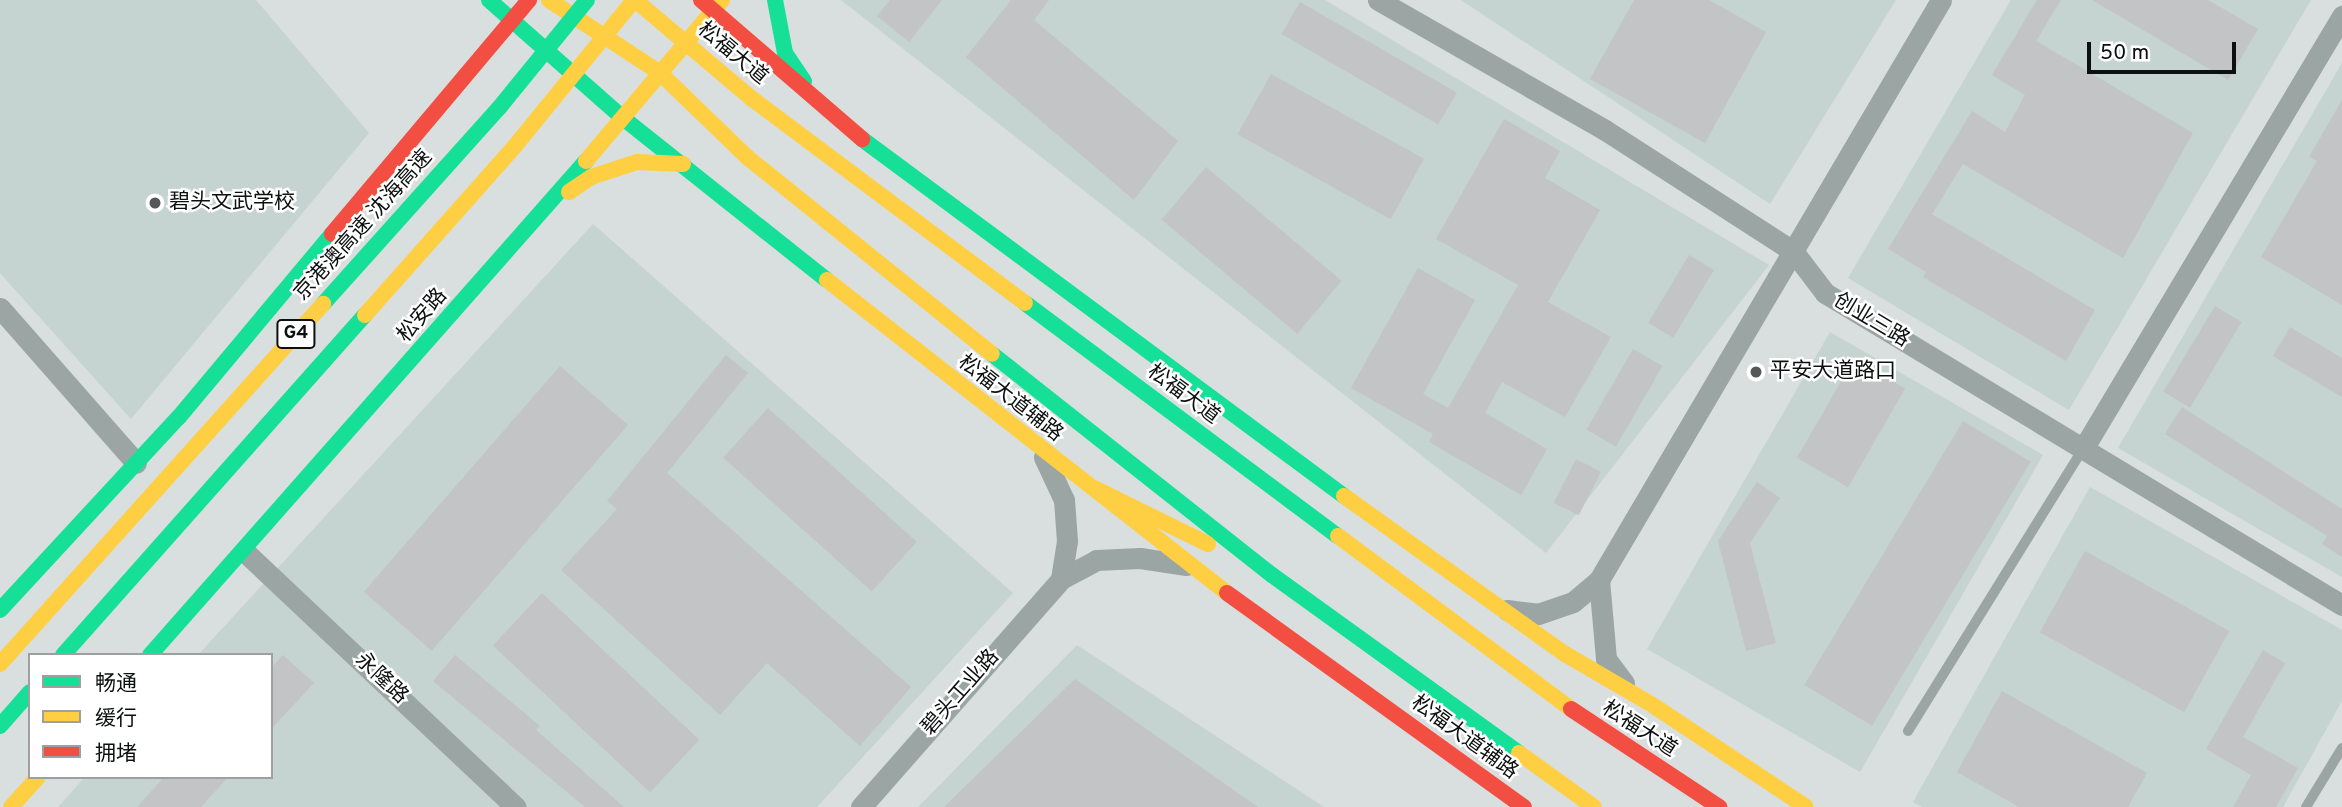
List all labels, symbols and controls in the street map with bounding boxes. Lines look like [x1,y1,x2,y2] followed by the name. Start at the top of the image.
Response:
[692,17,772,91] street label: 松福大道
[2090,28,2239,72] scale bar
[2100,40,2149,67] text: 50 m
[290,146,438,306] street label: 京港澳高速 沈海高速
[169,190,295,216] place label: 碧头文武学校
[147,195,163,211] marker: 碧头文武学校
[393,284,453,348] street label: 松安路
[1829,289,1913,353] street label: 创业三路
[275,318,317,350] road number: G4
[953,350,1067,448] street label: 松福大道辅路
[1770,359,1896,385] place label: 平安大道路口
[1142,360,1224,430] street label: 松福大道
[1748,364,1764,380] marker: 平安大道路口
[917,645,1005,741] street label: 碧头工业路
[349,648,413,710] street label: 永隆路
[28,653,273,779] legend
[95,671,137,698] text: 畅通
[1406,691,1522,785] street label: 松福大道辅路
[1597,697,1681,763] street label: 松福大道
[95,706,137,733] text: 缓行
[95,741,137,768] text: 拥堵

